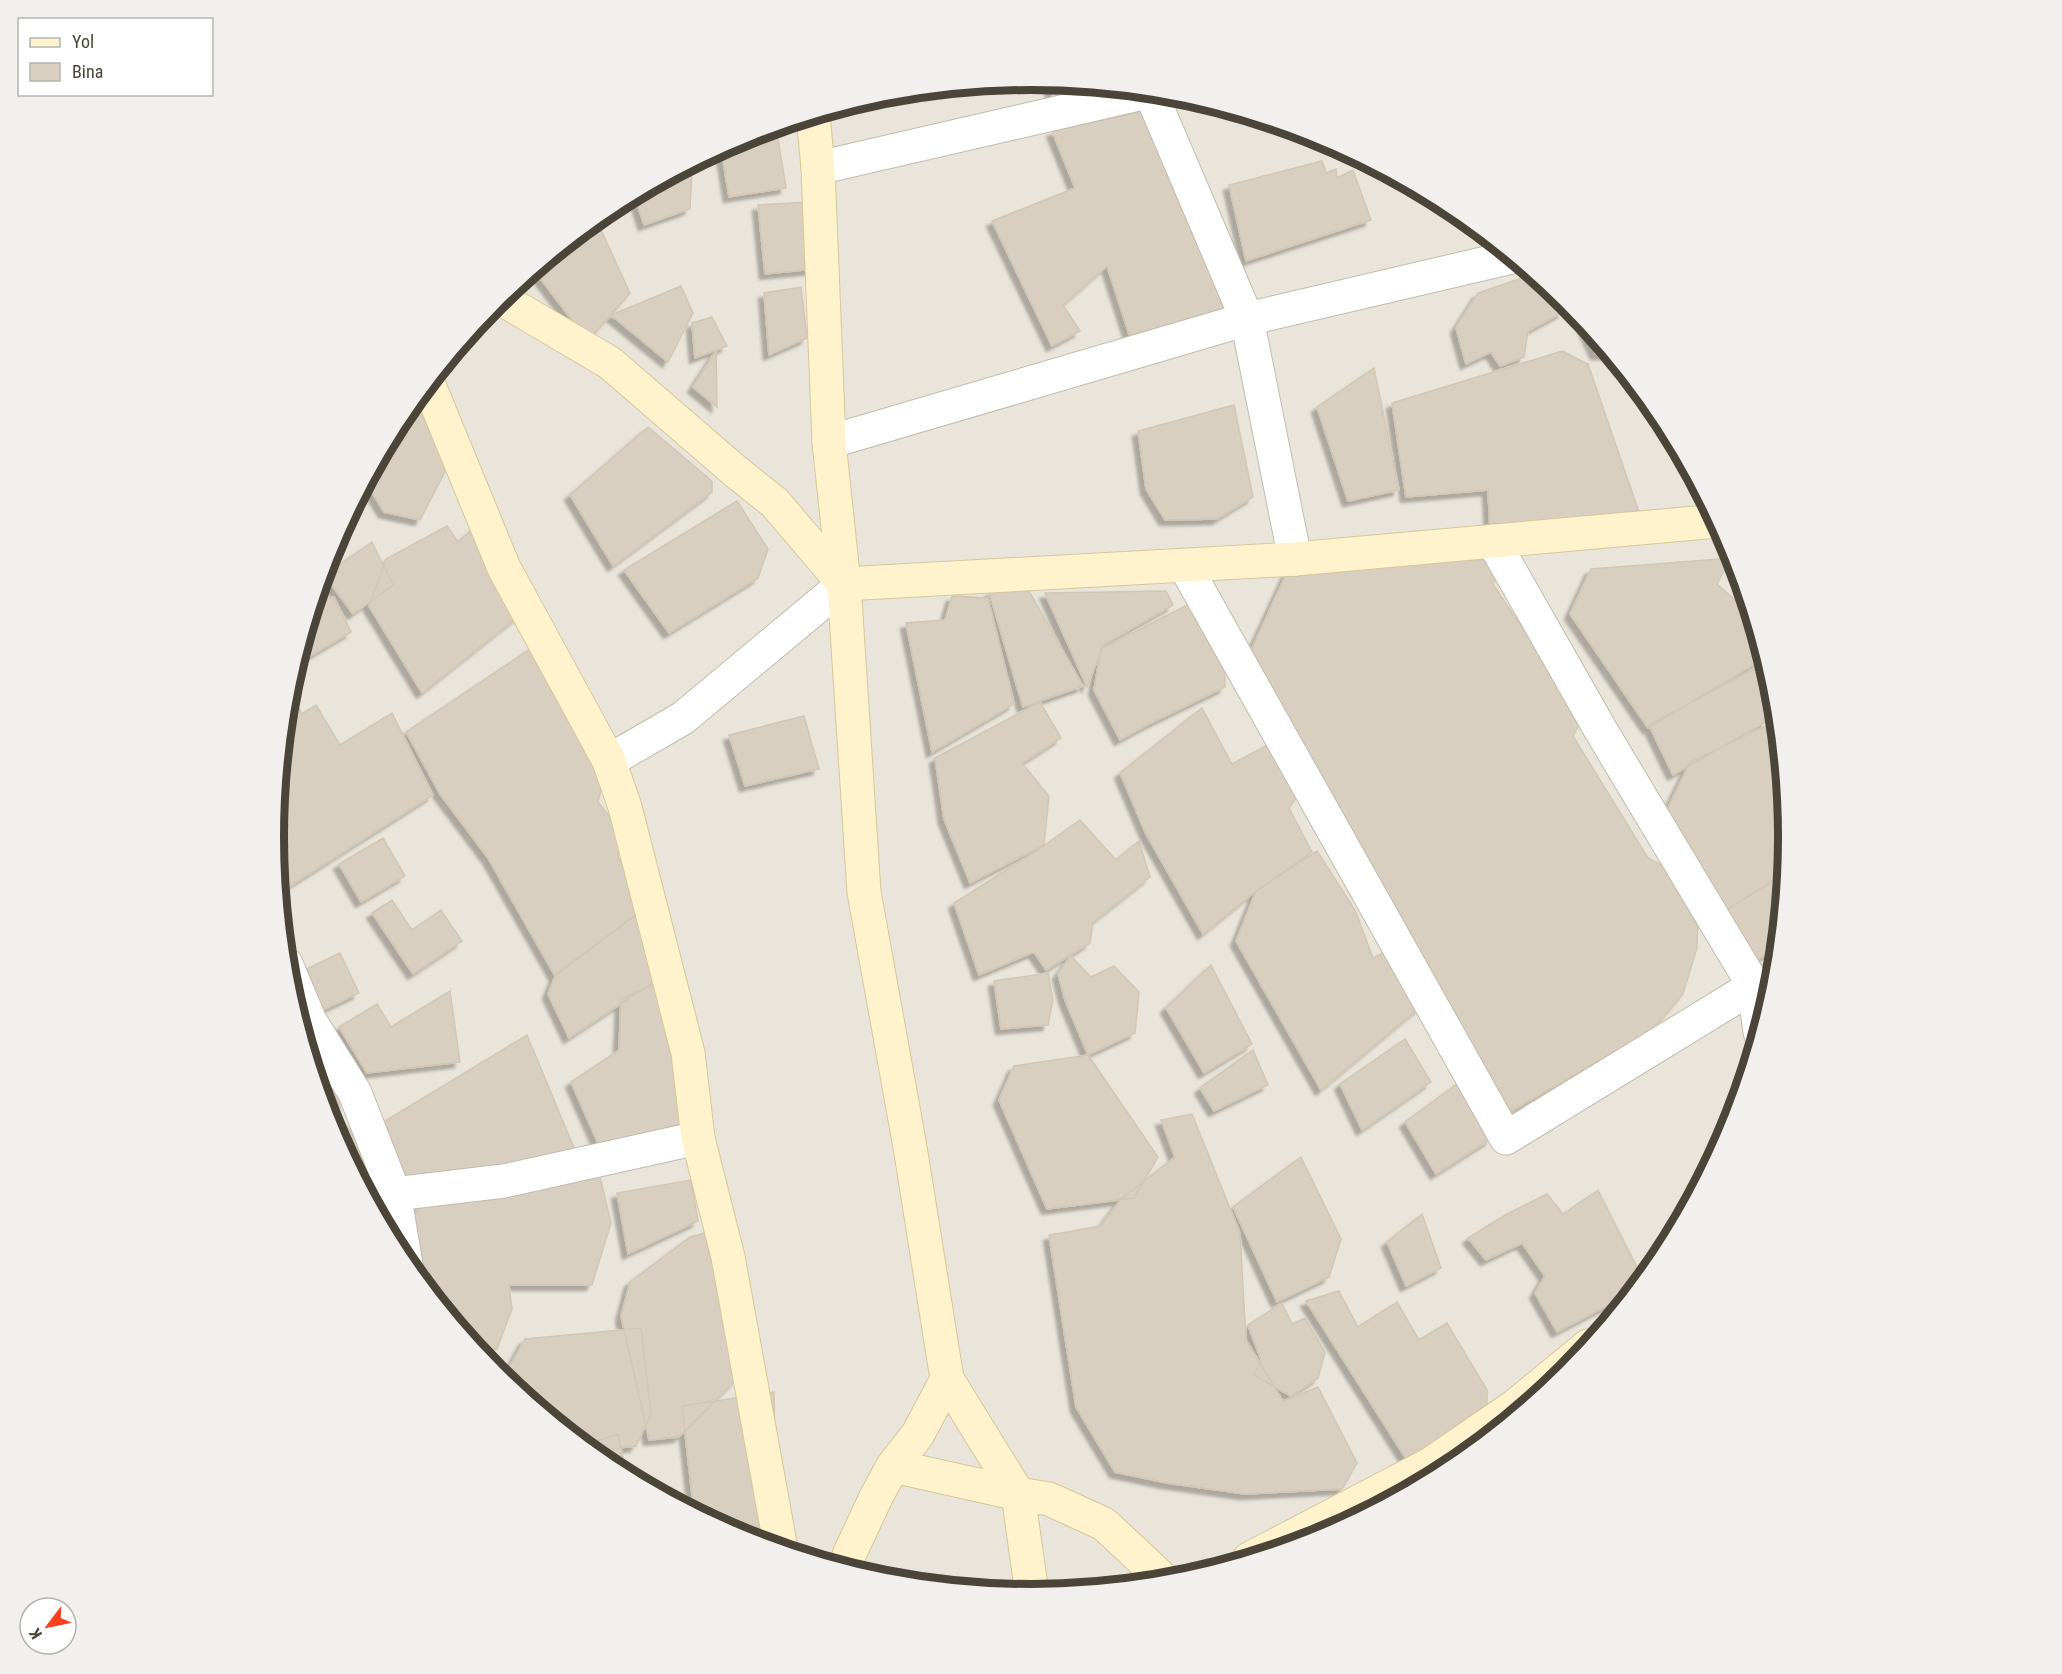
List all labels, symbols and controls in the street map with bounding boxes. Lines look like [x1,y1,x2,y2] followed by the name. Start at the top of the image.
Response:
[18,18,213,96] legend
[72,31,94,52] text: Yol
[72,61,103,82] text: Bina
[18,1596,78,1656] north arrow
[25,1625,46,1642] text: K

